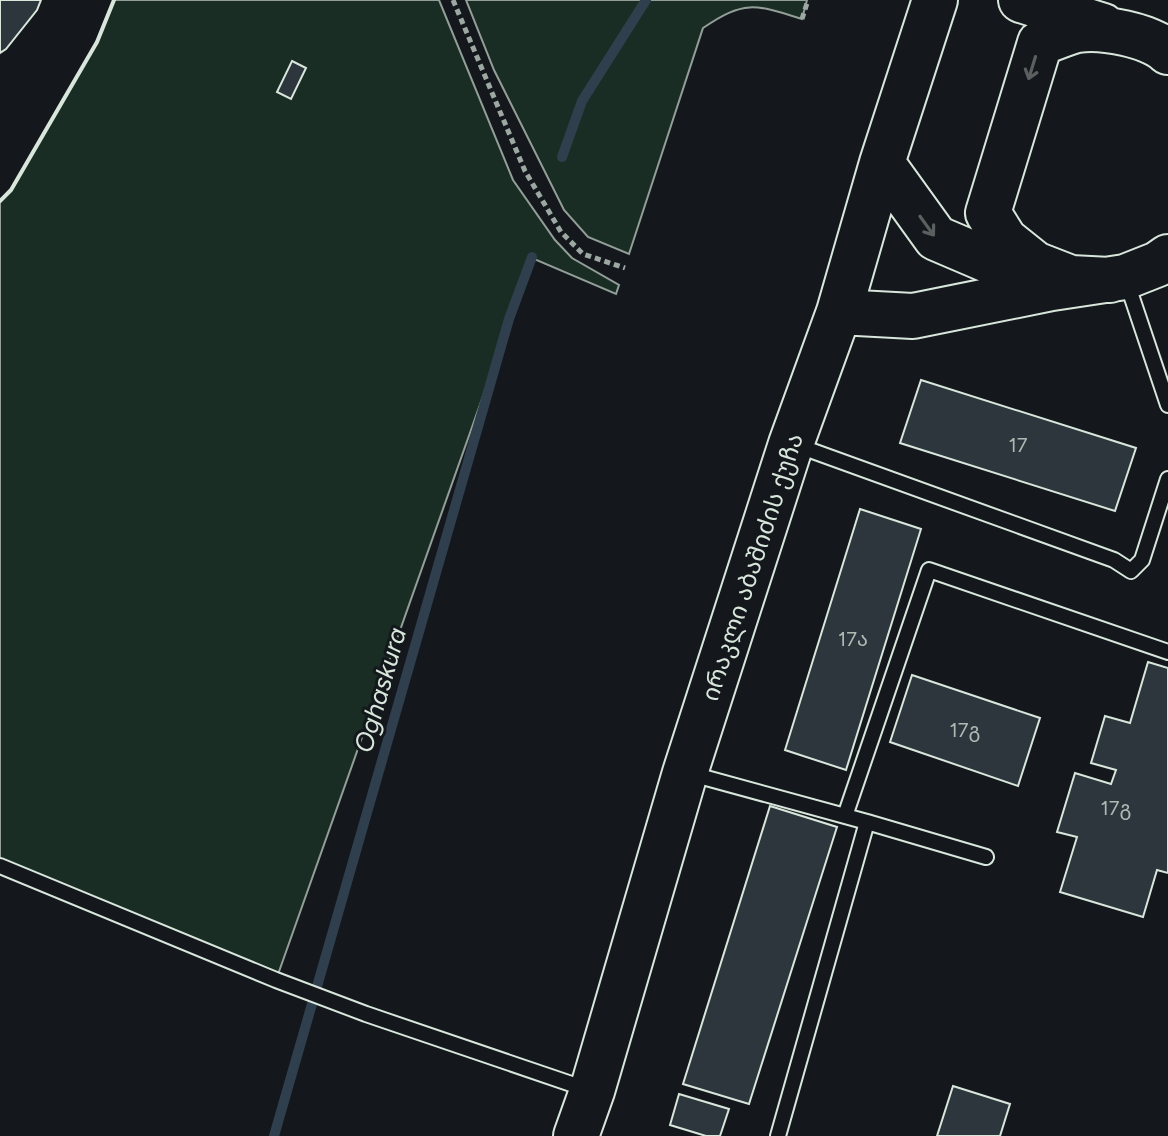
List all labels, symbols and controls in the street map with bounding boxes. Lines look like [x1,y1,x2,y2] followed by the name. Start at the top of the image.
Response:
[1024,55,1039,81] one-way arrow
[919,215,936,237] one-way arrow
[695,430,809,704] street label: ირაკლი აბაშიძის ქუჩა
[1009,433,1028,457] house number: 17
[347,624,413,756] water label: Oghaskura
[838,627,868,651] house number: 17ა
[950,718,980,742] house number: 17გ
[1101,796,1131,820] house number: 17გ

